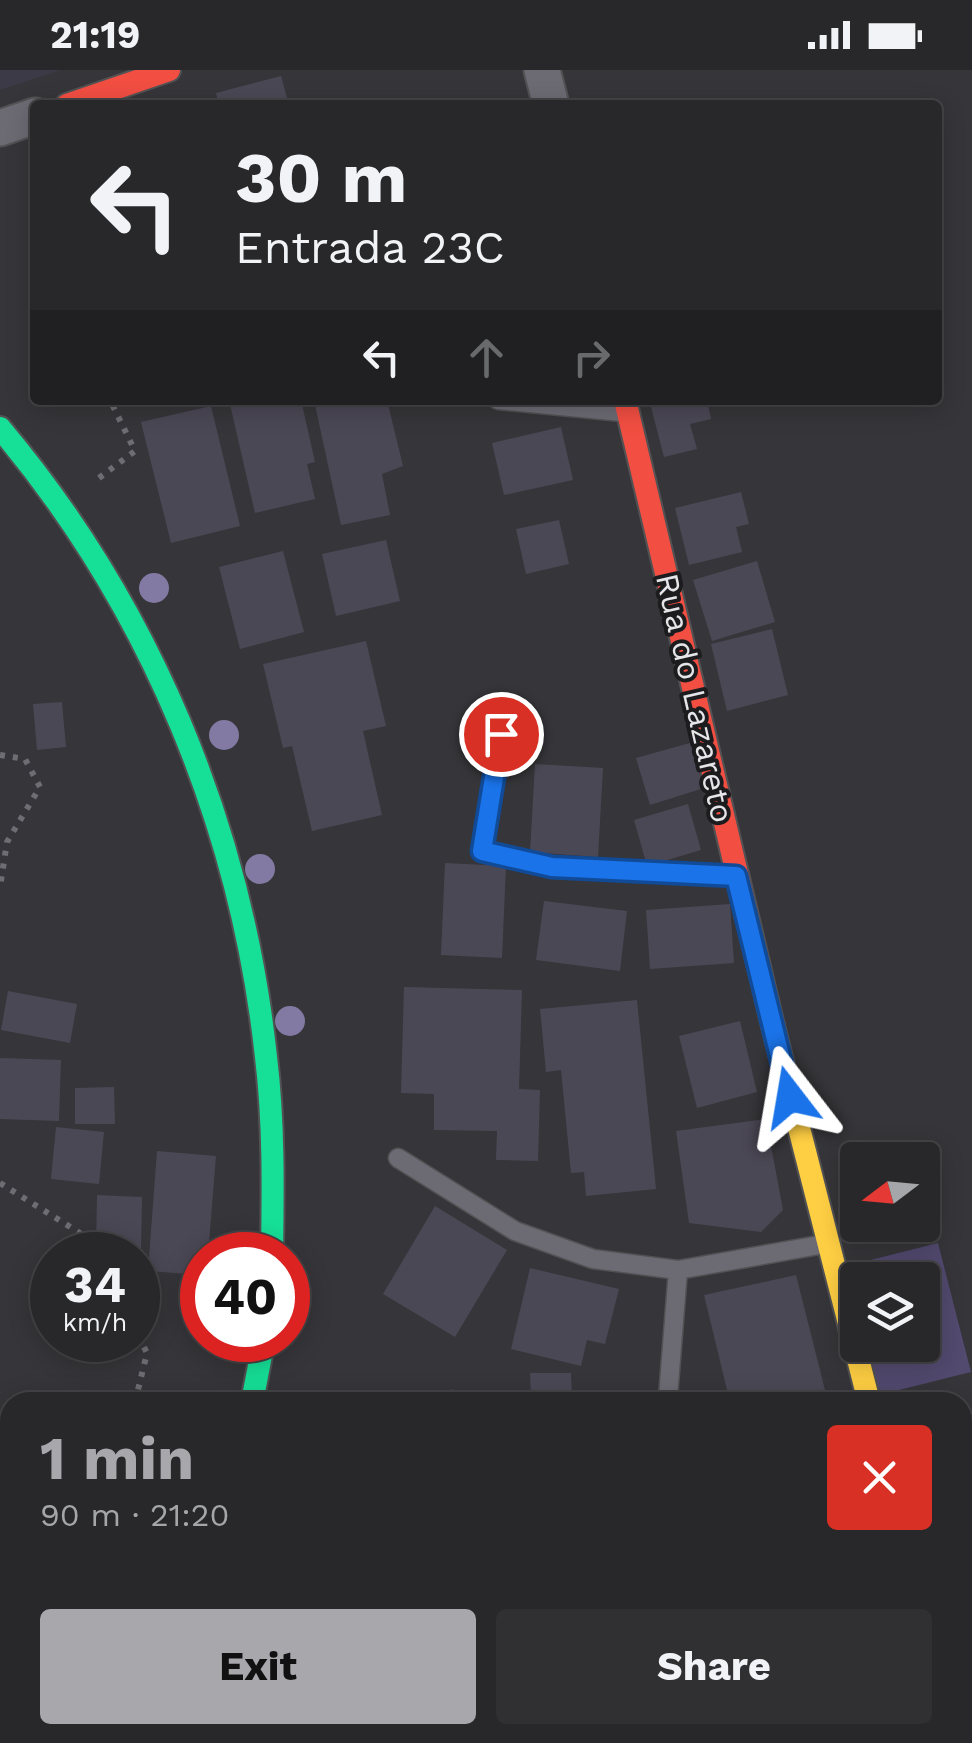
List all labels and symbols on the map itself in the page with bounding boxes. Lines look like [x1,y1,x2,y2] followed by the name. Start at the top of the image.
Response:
[648,570,742,826] street label: Rua do Lazareto
[459,692,544,777] pin
[738,1045,842,1149] position arrow
[840,1142,940,1242] north arrow
[180,1232,310,1362] speed limit sign: 40

